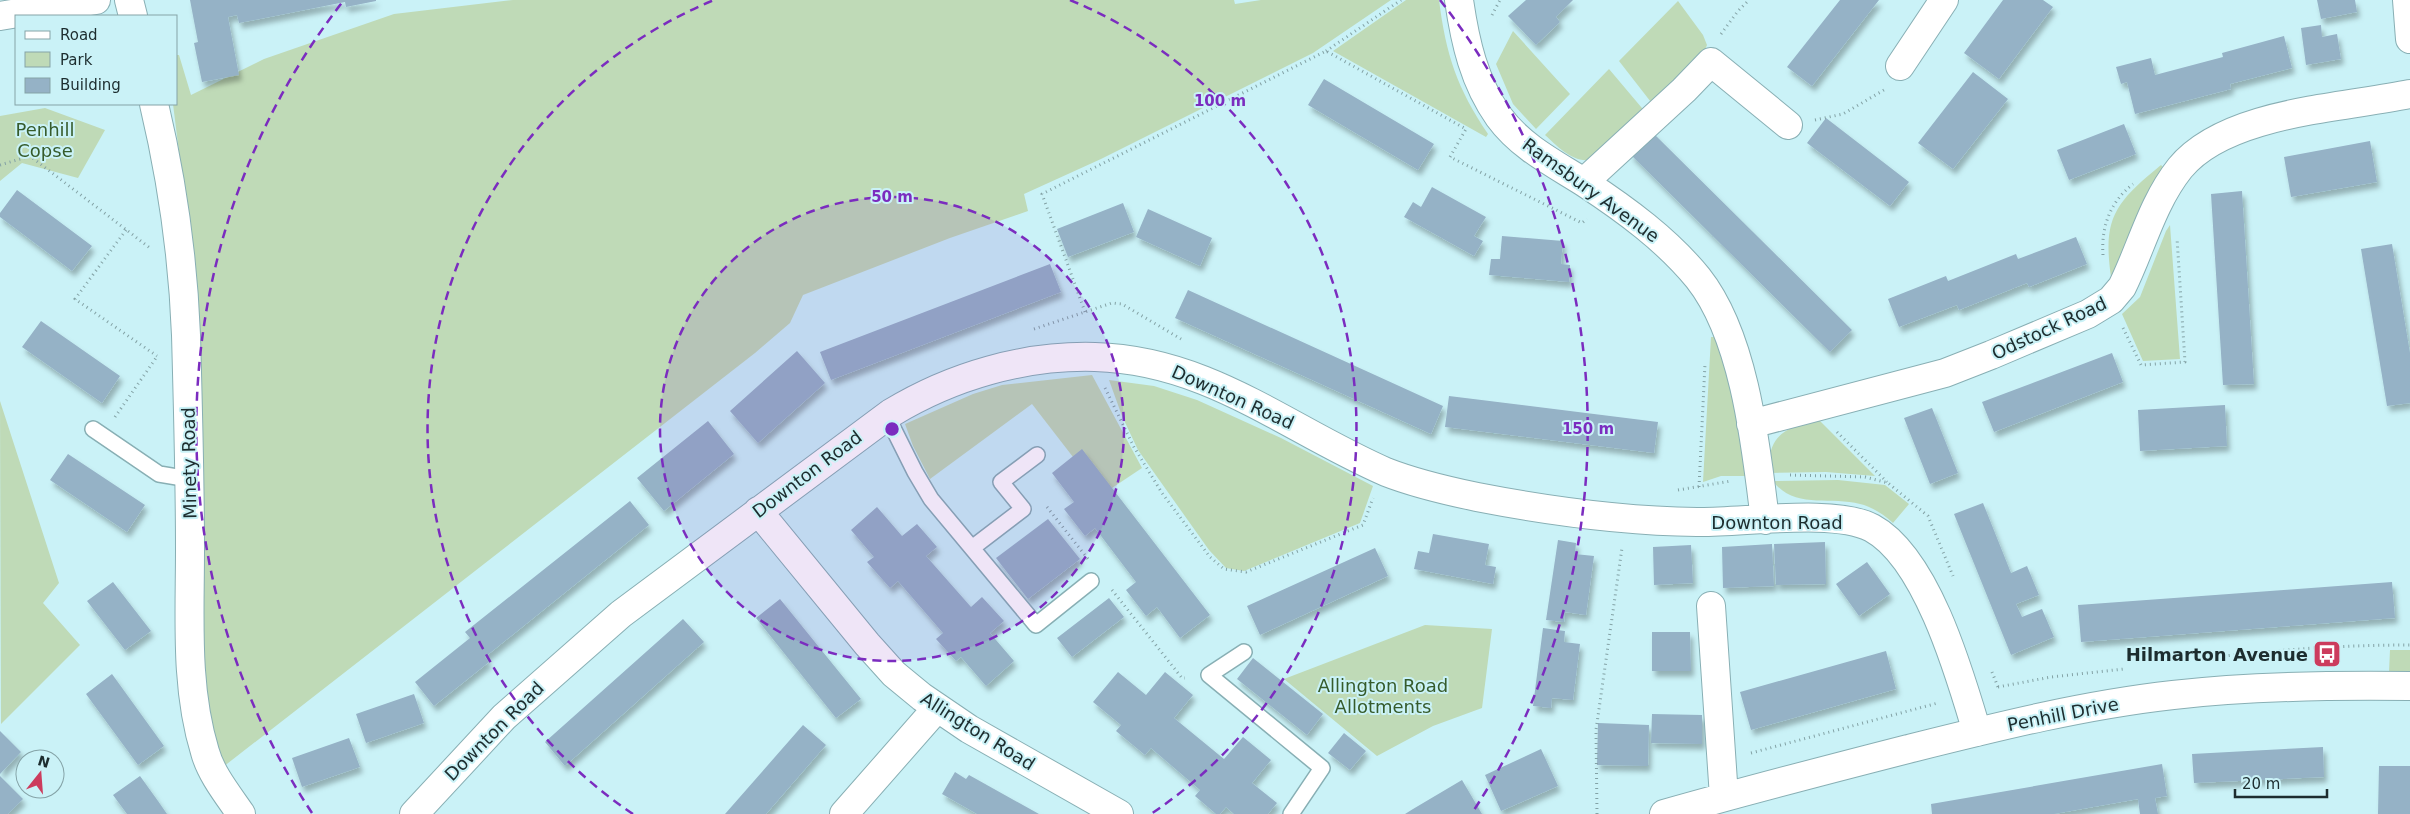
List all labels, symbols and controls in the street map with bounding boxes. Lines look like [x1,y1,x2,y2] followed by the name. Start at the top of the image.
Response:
[15,15,178,105] legend
[60,26,98,44] text: Road
[60,51,93,69] text: Park
[60,76,121,94] text: Building
[1194,92,1246,110] text: 100 m
[15,119,75,161] park label: Penhill Copse
[1519,133,1663,247] street label: Ramsbury Avenue
[871,188,913,206] text: 50 m
[1988,292,2110,364] street label: Odstock Road
[1169,361,1297,433] street label: Downton Road
[178,407,200,519] street label: Minety Road
[883,420,901,438] centre of rings
[1562,420,1614,438] text: 150 m
[748,426,866,522] street label: Downton Road
[1711,512,1843,533] street label: Downton Road
[2312,639,2342,669] bus stop icon: Hilmarton Avenue
[2126,644,2308,665] place label: Hilmarton Avenue
[1318,675,1448,717] park label: Allington Road Allotments
[440,677,548,785] street label: Downton Road
[917,688,1039,774] street label: Allington Road
[2006,693,2120,735] street label: Penhill Drive
[15,749,65,799] north arrow
[36,752,52,771] text: N
[2235,766,2328,798] scale bar
[2242,775,2280,793] text: 20 m

